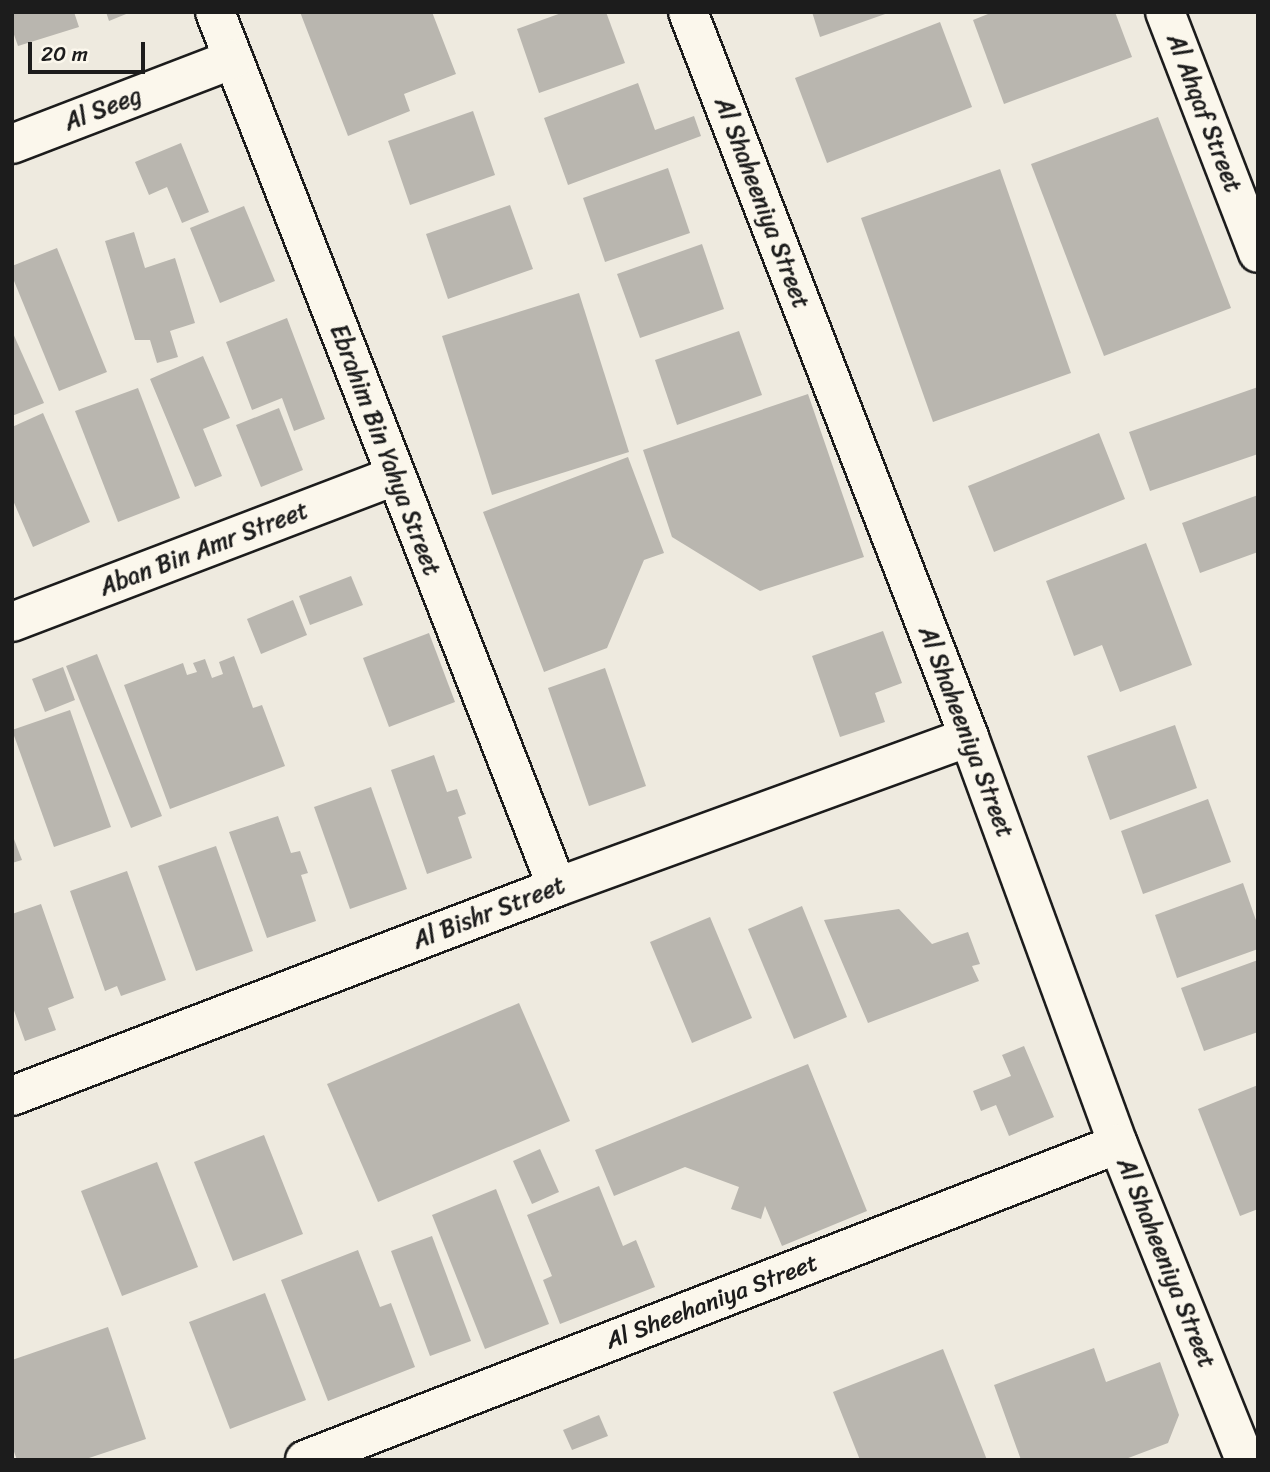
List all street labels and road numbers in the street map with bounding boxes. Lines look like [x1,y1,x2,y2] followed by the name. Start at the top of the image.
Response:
[1161,30,1247,196] street label: Al Ahqaf Street
[60,81,146,137] street label: Al Seeg
[708,93,816,313] street label: Al Shaheeniya Street
[323,319,447,581] street label: Ebrahim Bin Yahya Street
[96,496,312,602] street label: Aban Bin Amr Street
[912,622,1020,842] street label: Al Shaheeniya Street
[409,871,569,955] street label: Al Bishr Street
[1110,1153,1222,1373] street label: Al Shaheeniya Street
[601,1248,823,1356] street label: Al Sheehaniya Street

